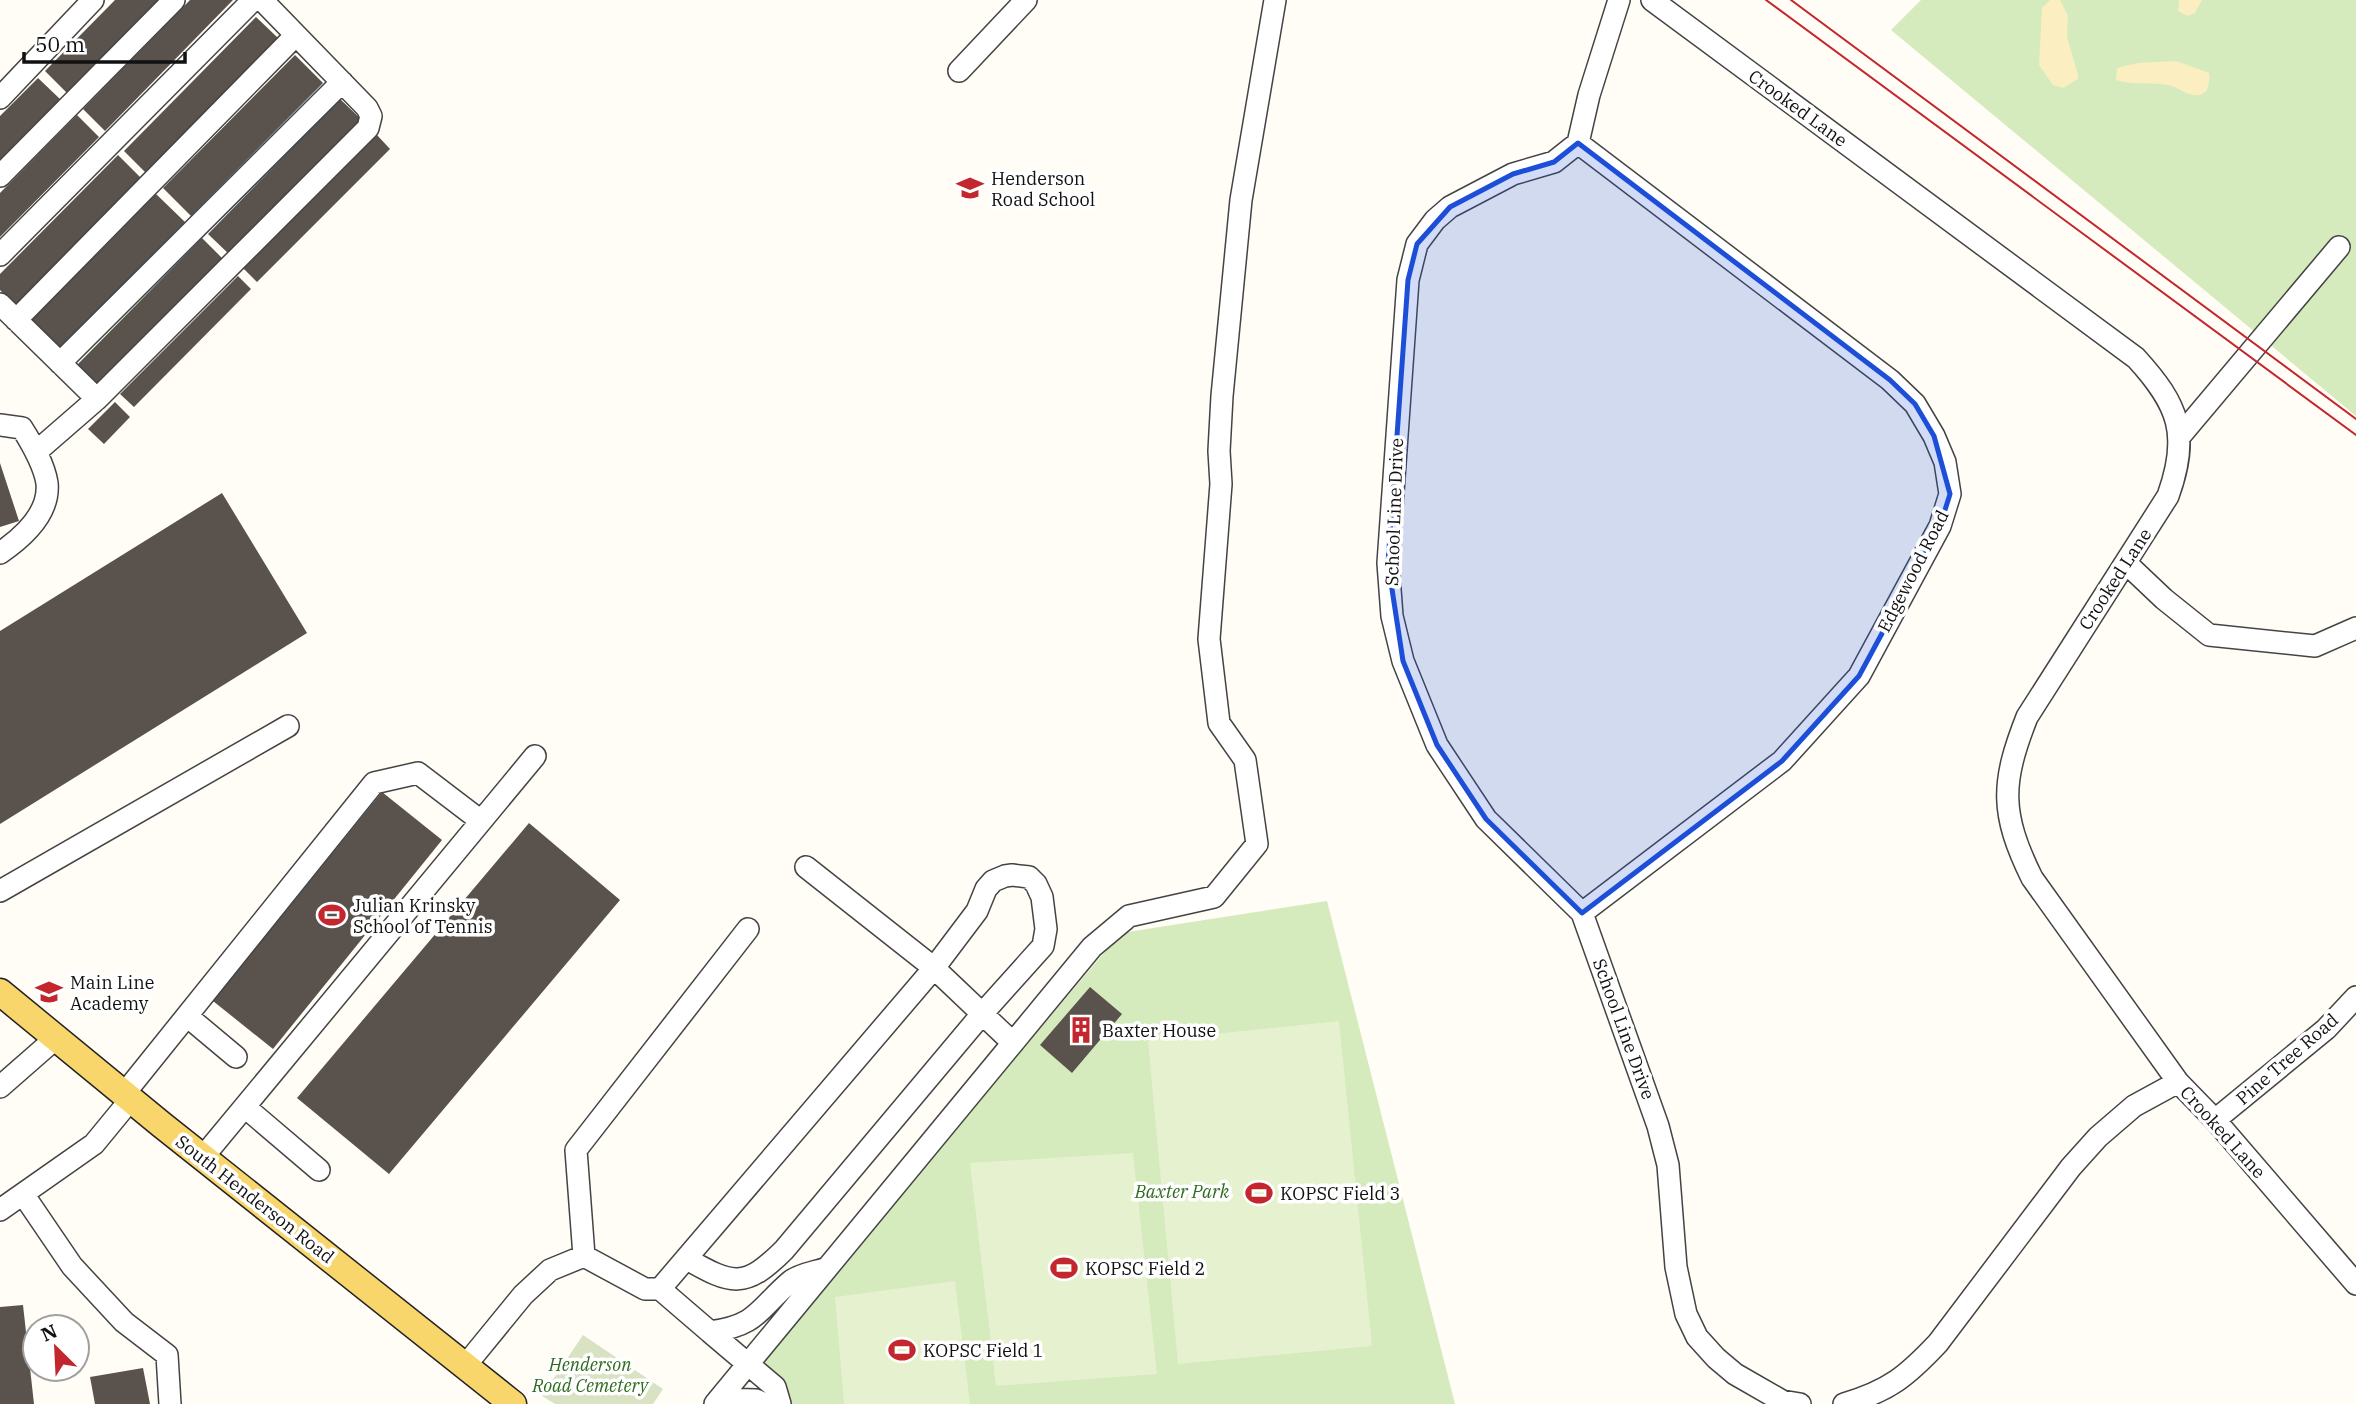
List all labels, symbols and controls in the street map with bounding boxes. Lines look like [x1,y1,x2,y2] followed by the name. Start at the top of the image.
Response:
[24,21,186,65] scale bar
[35,30,85,58] text: 50 m
[1744,64,1852,152] street label: Crooked Lane
[991,167,1095,211] place label: Henderson Road School
[955,173,985,203] school or university icon: Henderson Road School
[1380,437,1408,587] street label: School Line Drive
[1872,506,1954,636] street label: Edgewood Road
[2074,524,2156,634] street label: Crooked Lane
[353,894,493,938] place label: Julian Krinsky School of Tennis
[317,900,347,930] sports icon: Julian Krinsky School of Tennis
[1588,955,1660,1103] street label: School Line Drive
[70,971,154,1015] place label: Main Line Academy
[34,977,64,1007] school or university icon: Main Line Academy
[2231,1008,2343,1110] street label: Pine Tree Road
[1066,1015,1096,1045] building icon: Baxter House
[1102,1019,1216,1042] place label: Baxter House
[2175,1081,2271,1183] street label: Crooked Lane
[171,1130,339,1268] street label: South Henderson Road
[1244,1178,1274,1208] sports icon: KOPSC Field 3
[1134,1180,1230,1203] park label: Baxter Park
[1280,1182,1400,1205] place label: KOPSC Field 3
[1049,1253,1079,1283] sports icon: KOPSC Field 2
[1085,1257,1205,1280] place label: KOPSC Field 2
[21,1313,91,1383] north arrow
[37,1318,61,1346] text: N
[887,1335,917,1365] sports icon: KOPSC Field 1
[923,1339,1043,1362] place label: KOPSC Field 1
[531,1353,650,1397] park label: Henderson Road Cemetery

